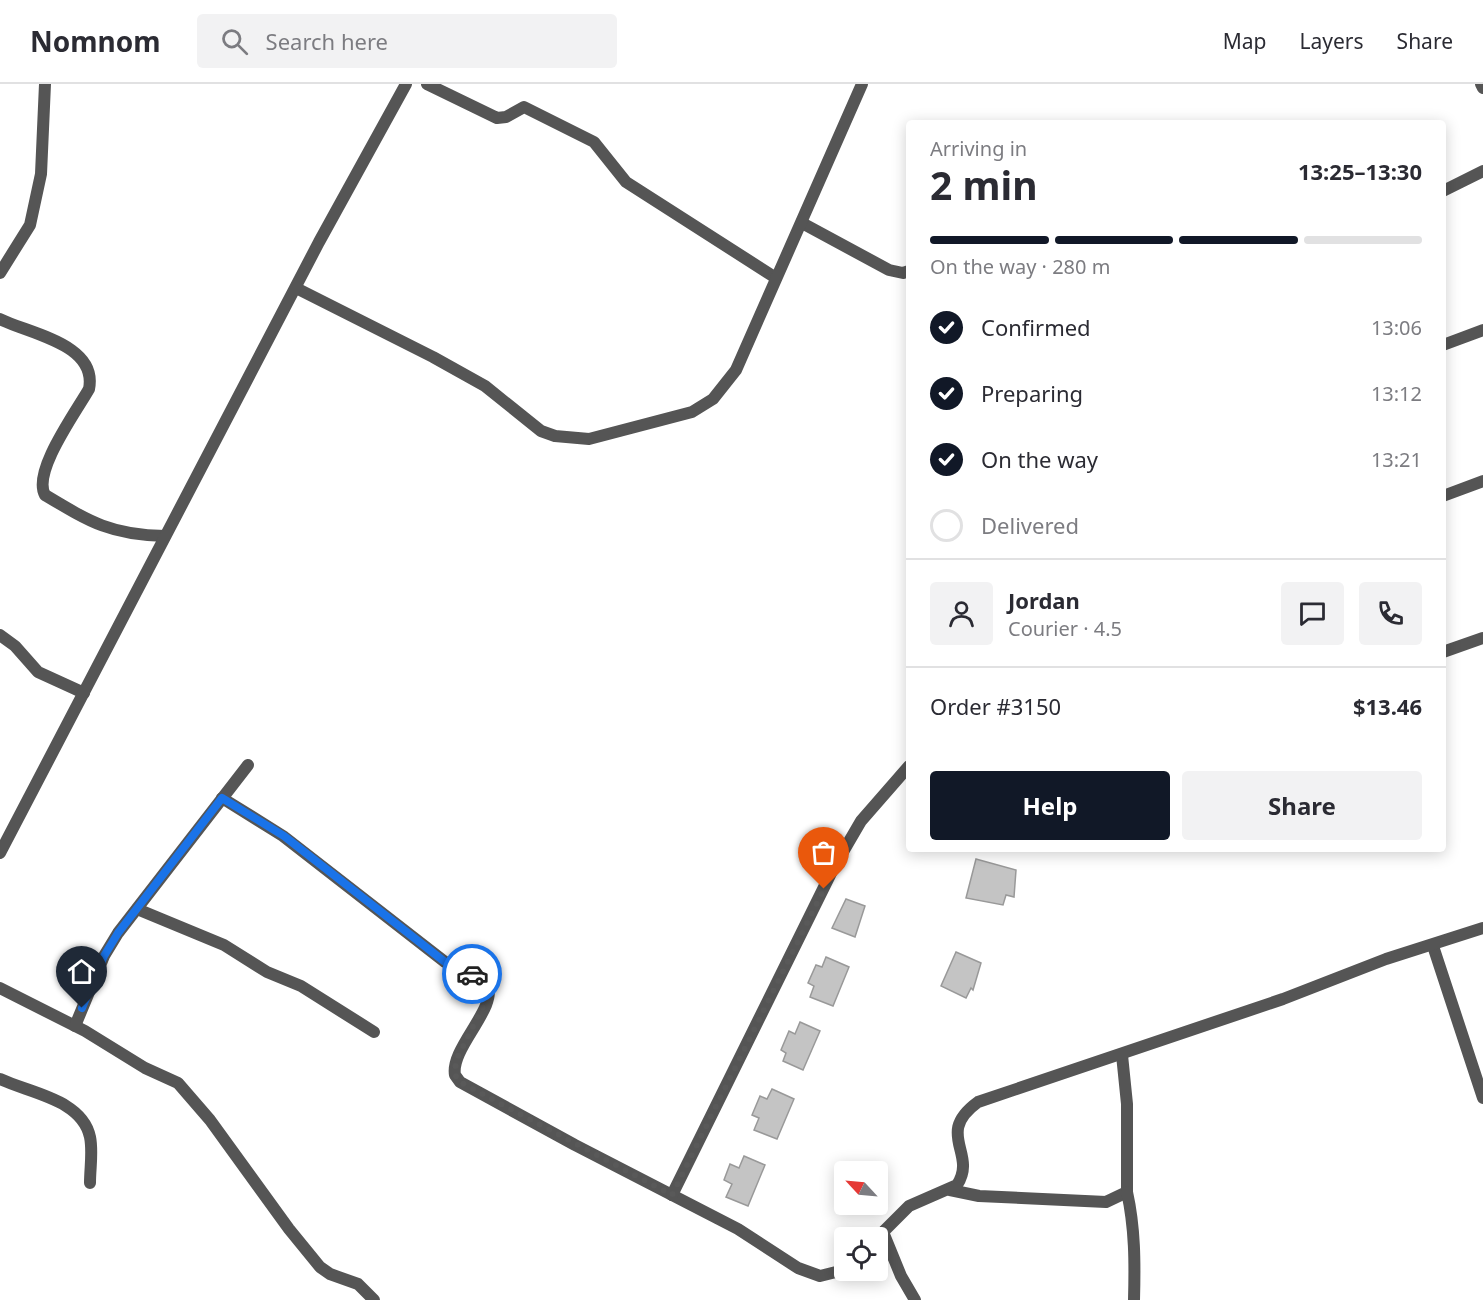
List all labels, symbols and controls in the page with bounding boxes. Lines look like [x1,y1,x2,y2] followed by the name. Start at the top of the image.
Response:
[197,14,617,68] search box
[30,22,161,60] text: Nomnom
[218,25,251,58] icon: search
[266,26,388,56] text: Search here
[1223,27,1267,55] text: Map
[1300,27,1364,55] text: Layers
[1397,27,1453,55] text: Share
[930,135,1027,162] text: Arriving in
[1298,156,1422,186] text: 13:25–13:30
[930,158,1037,211] text: 2 min
[930,253,1110,280] text: On the way · 280 m
[930,311,963,344] icon: check
[981,312,1091,342] text: Confirmed
[1371,314,1422,341] text: 13:06
[930,377,963,410] icon: check
[981,378,1083,408] text: Preparing
[1371,380,1422,407] text: 13:12
[930,443,963,476] icon: check
[981,444,1098,474] text: On the way
[1371,446,1422,473] text: 13:21
[981,510,1079,540] text: Delivered
[930,582,993,645] button: person
[1281,582,1344,645] button: chat
[1359,582,1422,645] button: phone
[1008,585,1080,615] text: Jordan
[1008,615,1122,642] text: Courier · 4.5
[930,691,1061,721] text: Order #3150
[1353,691,1422,721] text: $13.46
[930,771,1170,840] button: Help
[1182,771,1422,840] button: Share
[798,827,849,889] pin
[807,836,840,869] icon: bag
[442,944,502,1004] courier
[56,946,107,1008] pin
[65,955,98,988] icon: home
[456,958,489,991] icon: car
[834,1161,888,1215] north arrow
[834,1161,888,1281] map controls
[834,1227,888,1281] button: locate

